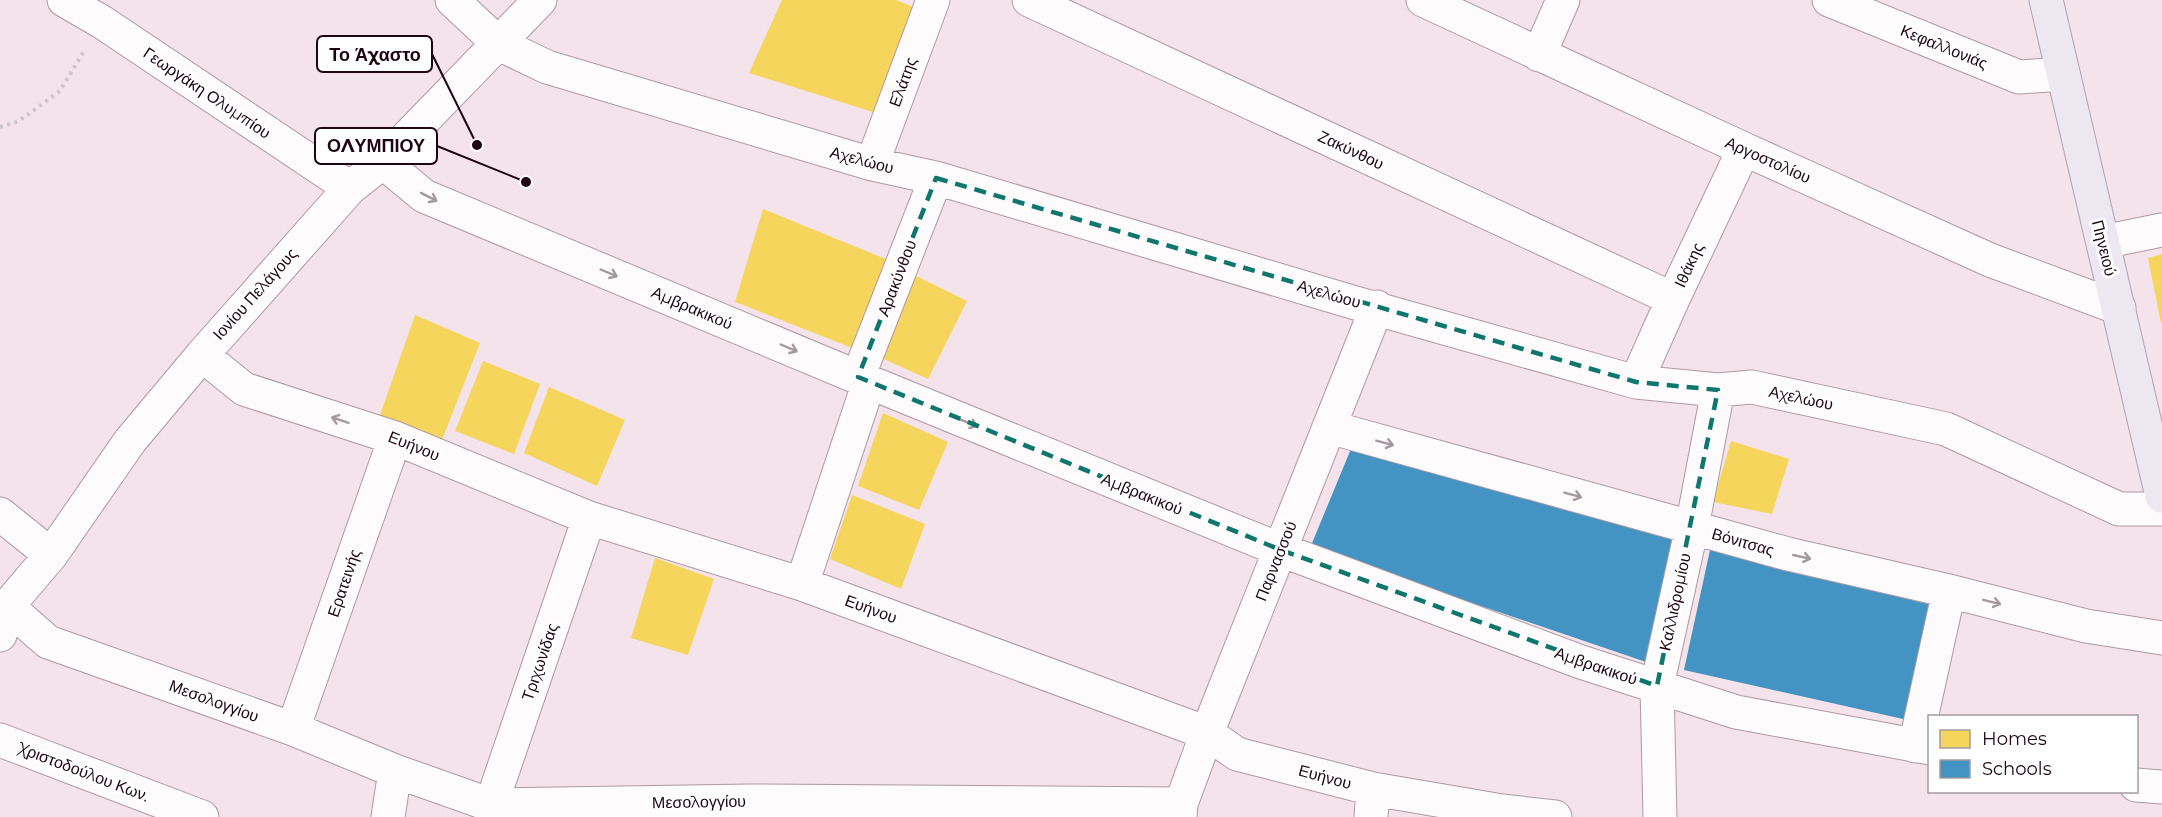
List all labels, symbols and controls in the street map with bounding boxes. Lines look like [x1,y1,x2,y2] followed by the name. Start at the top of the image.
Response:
[1898,21,1991,73] street label: Κεφαλλονιάς
[317,36,432,72] callout: Το Άχαστο
[140,43,274,143] street label: Γεωργάκη Ολυμπίου
[329,44,421,66] text: Το Άχαστο
[885,54,921,109] street label: Ελάτης
[1315,127,1387,173] street label: Ζακύνθου
[315,128,437,164] callout: ΟΛΥΜΠΙΟΥ
[1722,133,1814,187] street label: Αργοστολίου
[327,135,425,157] text: ΟΛΥΜΠΙΟΥ
[828,142,896,178] street label: Αχελώου
[420,192,438,203] one-way arrow
[2088,218,2120,278] street label: Πηνειού
[874,237,920,319] street label: Αρακύνθου
[1670,239,1708,290] street label: Ιθάκης
[209,244,301,344] street label: Ιονίου Πελάγους
[599,268,617,279] one-way arrow
[1295,276,1363,312] street label: Αχελώου
[649,282,735,334] street label: Αμβρακικού
[779,343,797,354] one-way arrow
[1767,382,1835,414] street label: Αχελώου
[331,413,350,424] one-way arrow
[959,418,978,429] one-way arrow
[385,427,443,465] street label: Ευήνου
[1376,437,1395,449] one-way arrow
[1099,469,1185,519] street label: Αμβρακικού
[1563,489,1582,501] one-way arrow
[1251,518,1301,604] street label: Παρνασσού
[1710,524,1777,560] street label: Βόνιτσας
[324,546,365,619] street label: Ερατεινής
[1655,551,1695,653] street label: Καλλιδρομίου
[1792,552,1811,564] one-way arrow
[842,591,900,627] street label: Ευήνου
[1982,596,2001,608] one-way arrow
[518,620,562,703] street label: Τριχωνίδας
[1552,643,1640,689] street label: Αμβρακικού
[167,676,261,726] street label: Μεσολογγίου
[1928,715,2138,793] legend
[1982,728,2047,750] text: Homes
[14,738,152,806] street label: Χριστοδούλου Κων.
[1982,758,2052,780] text: Schools
[1296,761,1354,793] street label: Ευήνου
[652,792,746,812] street label: Μεσολογγίου

